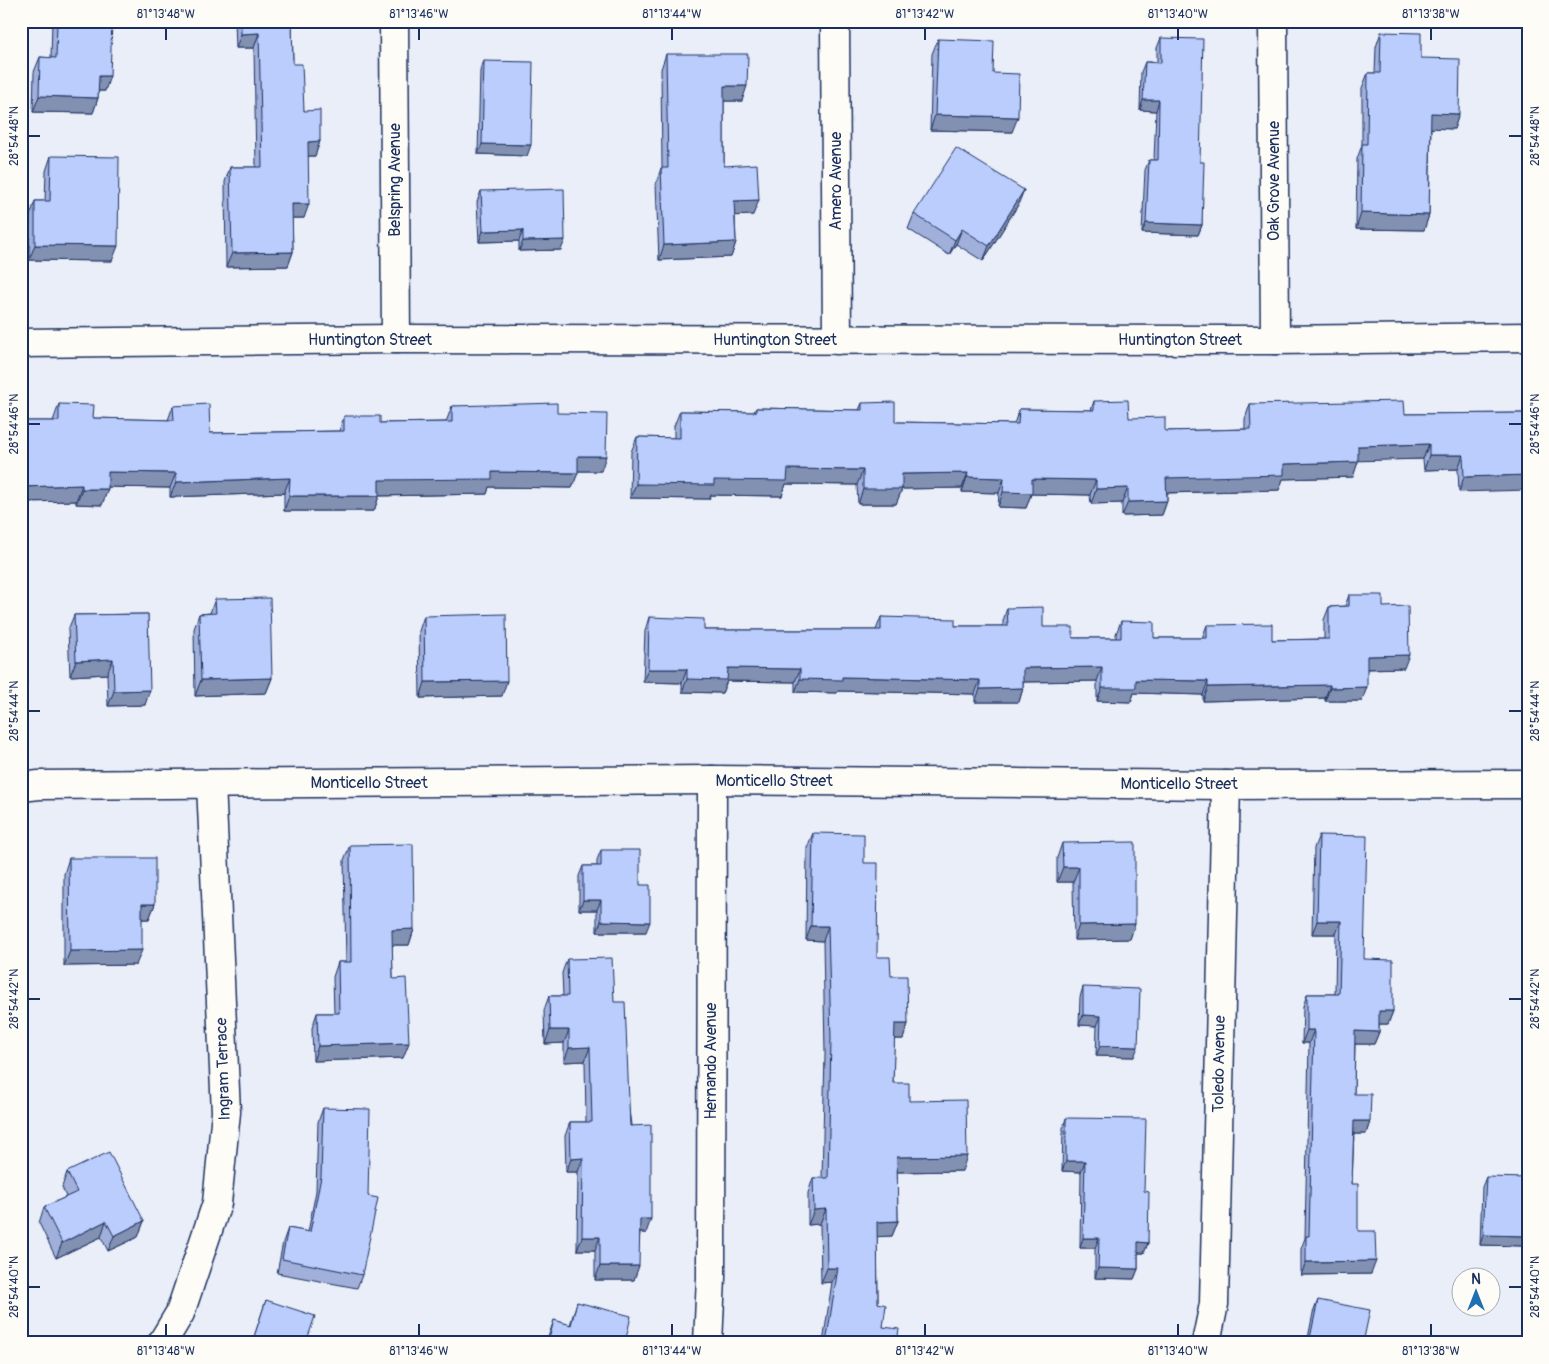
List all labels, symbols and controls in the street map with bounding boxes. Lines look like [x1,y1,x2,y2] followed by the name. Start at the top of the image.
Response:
[137,7,195,22] text: 81°13'48"W
[390,7,448,22] text: 81°13'46"W
[643,7,701,22] text: 81°13'44"W
[896,7,954,22] text: 81°13'42"W
[1148,7,1208,22] text: 81°13'40"W
[1402,7,1460,22] text: 81°13'38"W
[7,106,22,166] text: 28°54'48"N
[1528,106,1543,166] text: 28°54'48"N
[1264,121,1284,241] street label: Oak Grove Avenue
[385,123,405,237] street label: Belspring Avenue
[826,131,846,230] street label: Amero Avenue
[308,330,433,350] street label: Huntington Street
[713,330,838,350] street label: Huntington Street
[1118,330,1243,350] street label: Huntington Street
[7,394,22,454] text: 28°54'46"N
[1528,394,1543,454] text: 28°54'46"N
[7,681,22,741] text: 28°54'44"N
[1528,681,1543,741] text: 28°54'44"N
[715,771,833,791] street label: Monticello Street
[310,773,428,793] street label: Monticello Street
[1120,774,1238,794] street label: Monticello Street
[7,969,22,1029] text: 28°54'42"N
[1528,969,1543,1029] text: 28°54'42"N
[701,1002,721,1119] street label: Hernando Avenue
[1208,1015,1230,1113] street label: Toledo Avenue
[211,1017,235,1121] street label: Ingram Terrace
[7,1256,22,1318] text: 28°54'40"N
[1528,1256,1543,1318] text: 28°54'40"N
[1452,1266,1502,1316] north arrow
[1471,1271,1481,1288] text: N
[137,1344,195,1359] text: 81°13'48"W
[390,1344,448,1359] text: 81°13'46"W
[643,1344,701,1359] text: 81°13'44"W
[896,1344,954,1359] text: 81°13'42"W
[1148,1344,1208,1359] text: 81°13'40"W
[1402,1344,1460,1359] text: 81°13'38"W

